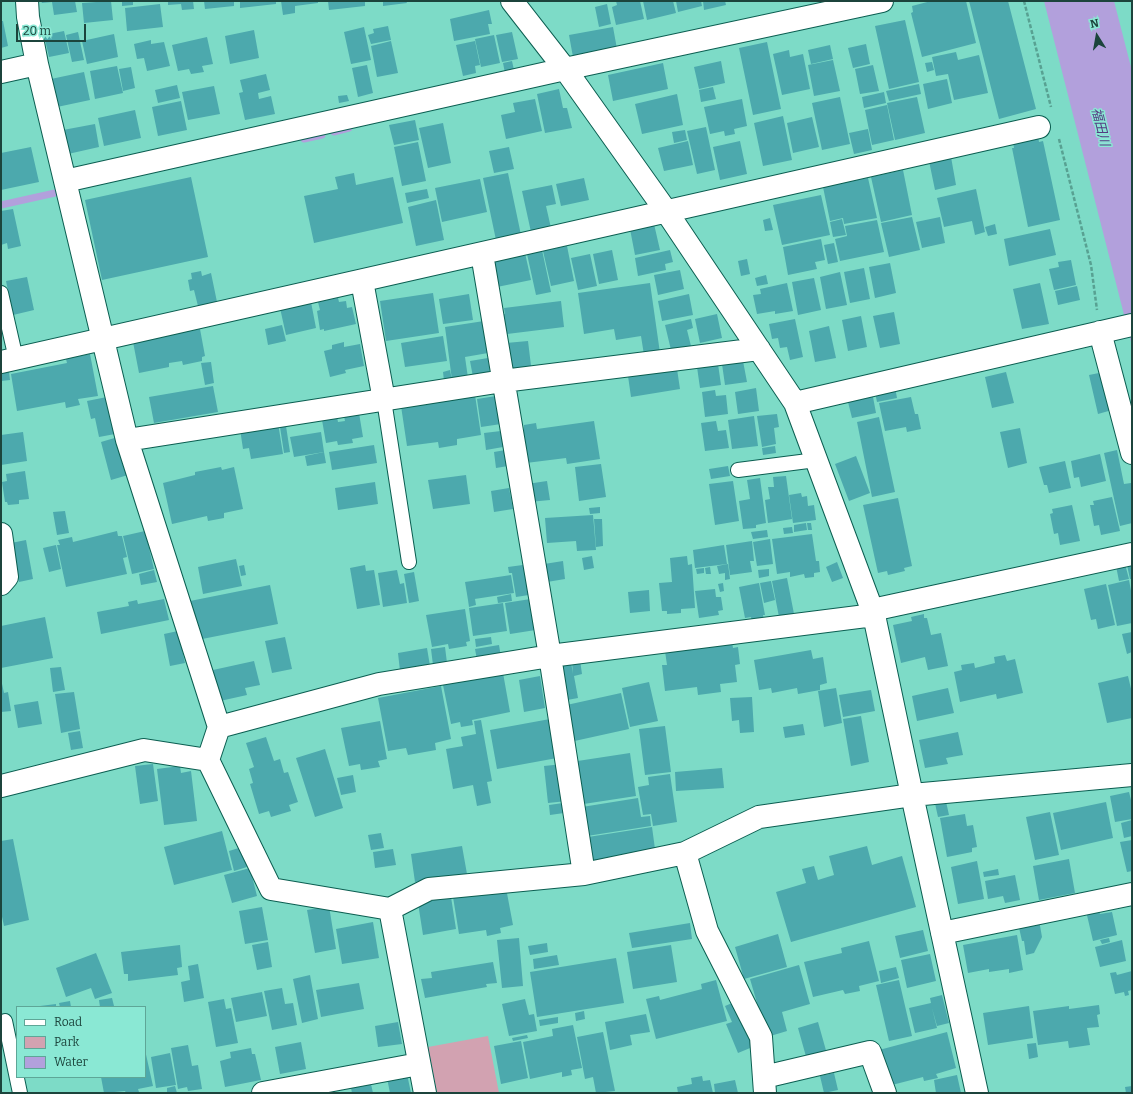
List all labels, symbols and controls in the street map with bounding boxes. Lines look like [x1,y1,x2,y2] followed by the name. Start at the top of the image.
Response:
[18,16,88,42] scale bar
[1077,16,1117,56] north arrow
[1089,17,1100,31] text: N
[23,24,51,38] text: 20 m
[1088,106,1112,148] water label: 福田川
[16,1006,146,1078] legend
[54,1015,82,1029] text: Road
[54,1035,79,1049] text: Park
[54,1055,88,1069] text: Water

